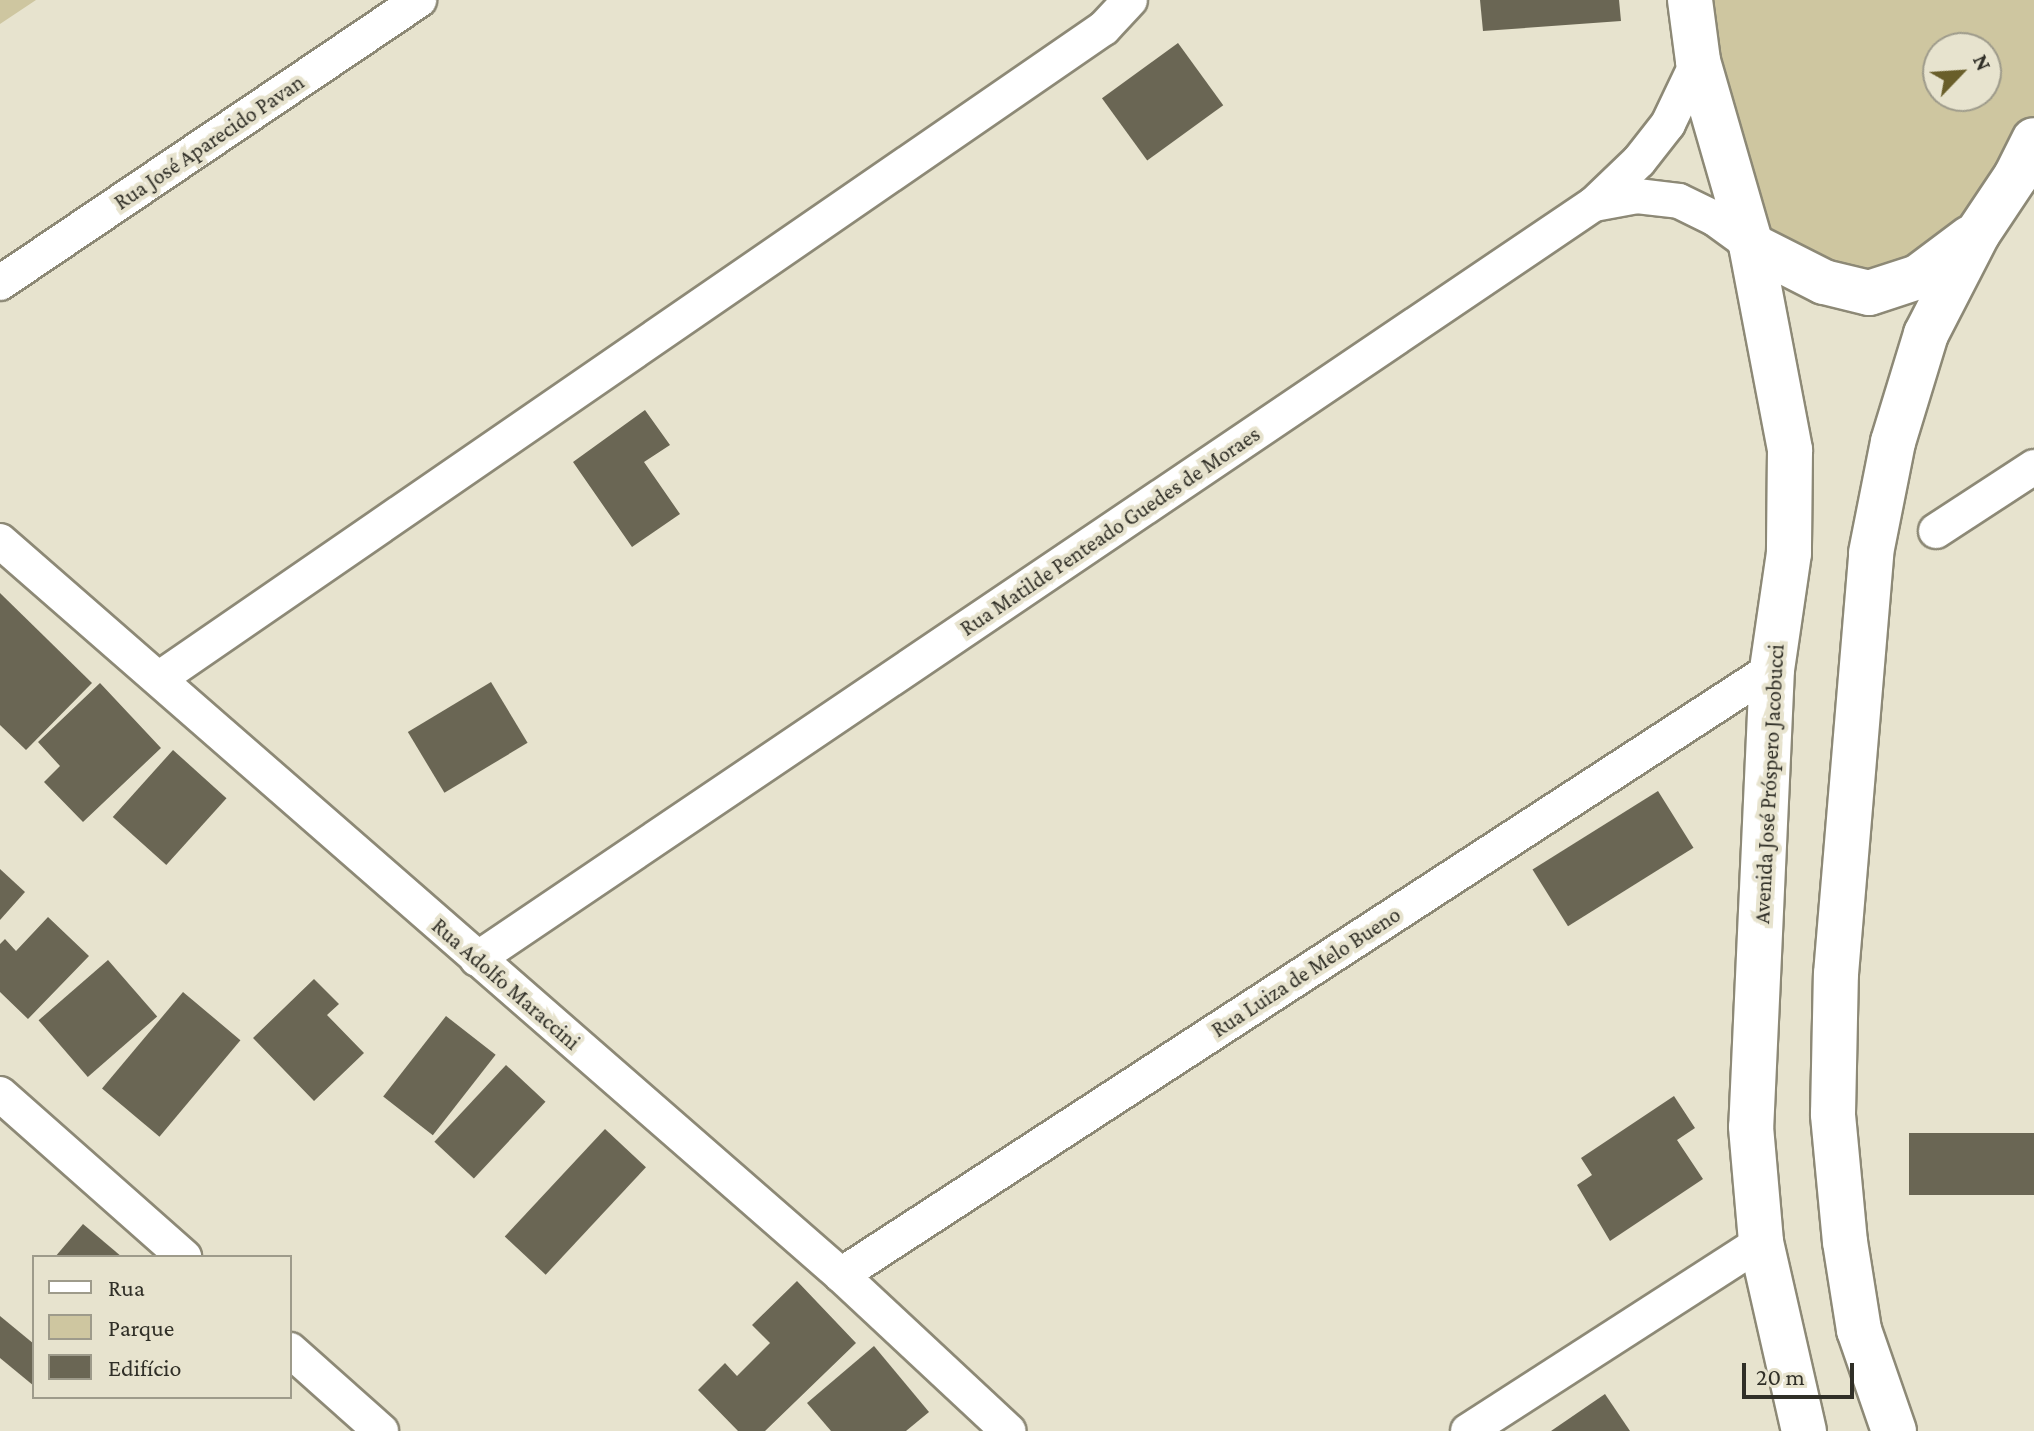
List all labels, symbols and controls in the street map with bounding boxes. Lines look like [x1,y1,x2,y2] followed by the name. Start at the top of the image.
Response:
[1922,32,2002,112] north arrow
[1968,50,1997,75] text: N
[109,69,309,215] street label: Rua José Aparecido Pavan
[955,421,1265,641] street label: Rua Matilde Penteado Guedes de Moraes
[1748,643,1790,925] street label: Avenida José Próspero Jacobucci
[1207,901,1405,1043] street label: Rua Luiza de Melo Bueno
[427,912,585,1056] street label: Rua Adolfo Maraccini
[32,1255,292,1399] legend
[108,1274,145,1301] text: Rua
[108,1314,174,1341] text: Parque
[1746,1347,1858,1397] scale bar
[108,1354,181,1381] text: Edifício
[1756,1363,1805,1390] text: 20 m

